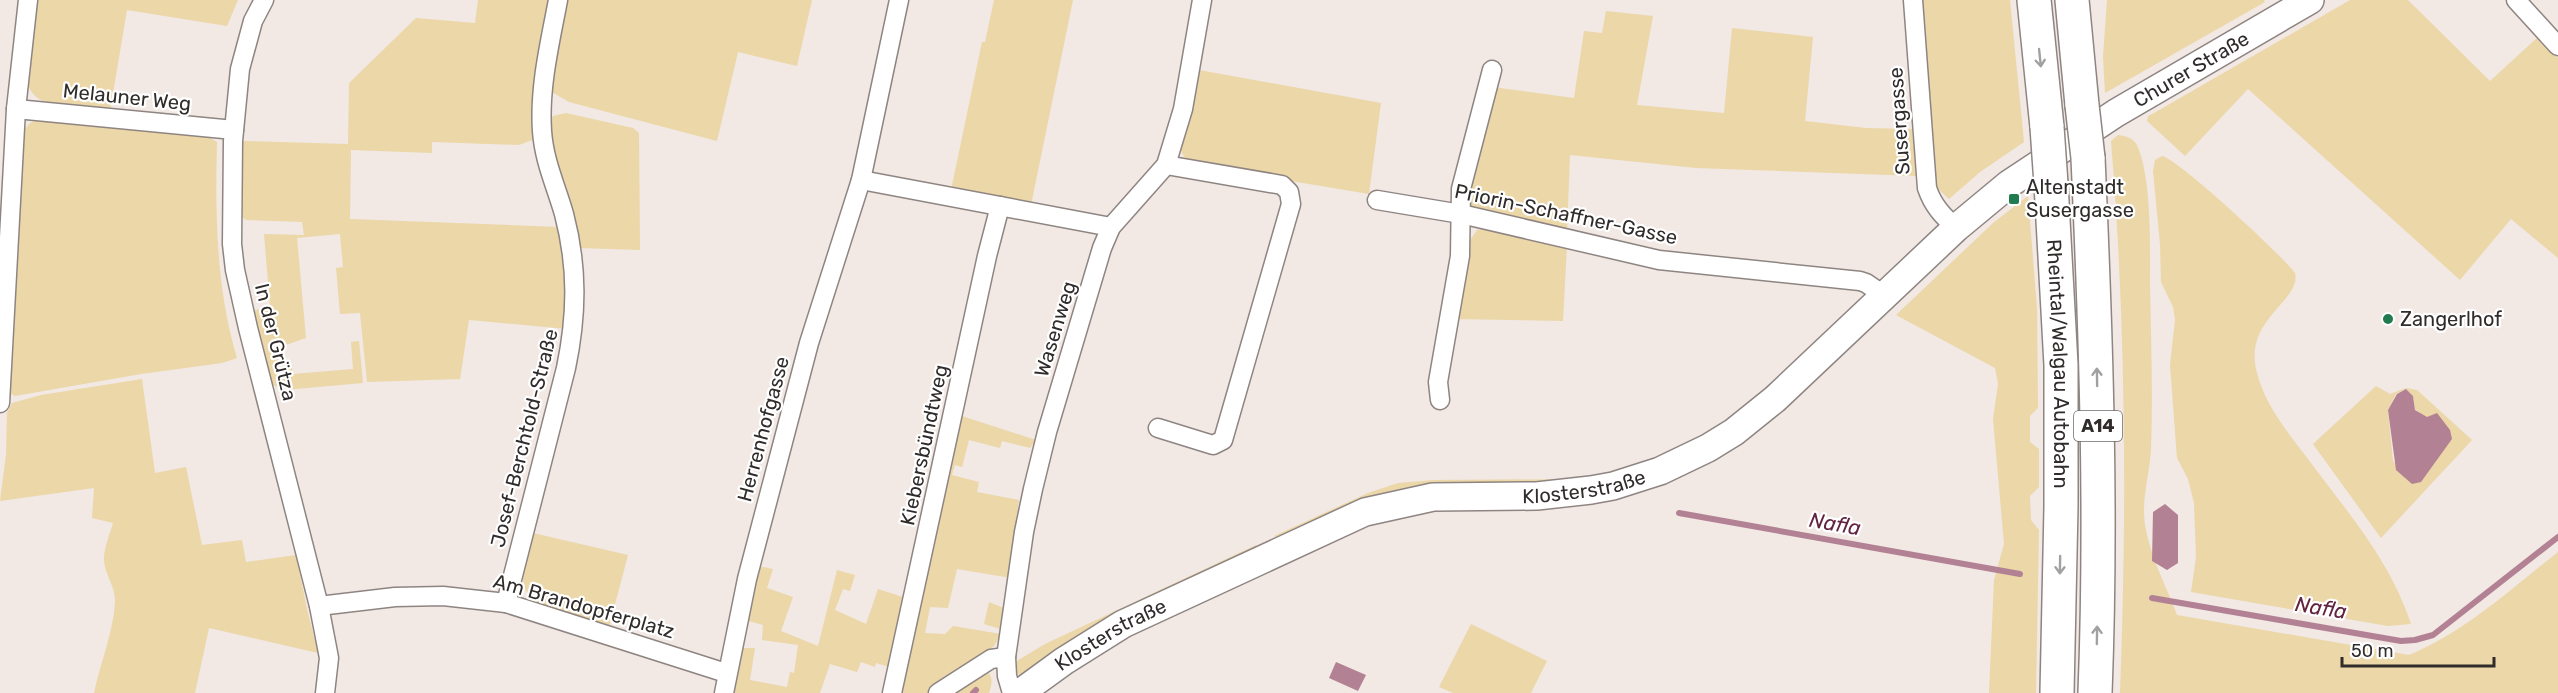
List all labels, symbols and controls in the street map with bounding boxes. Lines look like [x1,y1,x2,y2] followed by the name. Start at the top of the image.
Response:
[2129,26,2253,112] street label: Churer Straße
[2035,48,2046,68] one-way arrow
[1883,66,1915,176] street label: Susergasse
[62,78,192,116] street label: Melauner Weg
[2026,175,2134,222] place label: Altenstadt Susergasse
[1452,179,1680,249] street label: Priorin-Schaffner-Gasse
[2007,192,2021,206] marker: Altenstadt Susergasse
[2042,238,2073,489] street label: Rheintal/Walgau Autobahn
[1029,278,1081,380] street label: Wasenweg
[250,281,302,403] street label: In der Grütza
[2400,307,2502,331] place label: Zangerlhof
[2381,312,2395,326] marker: Zangerlhof
[485,326,563,550] street label: Josef-Berchtold-Straße
[732,354,794,504] street label: Herrenhofgasse
[895,362,953,528] street label: Kiebersbündtweg
[2091,367,2102,387] one-way arrow
[2074,411,2122,441] road number: A14
[1522,464,1648,508] street label: Klosterstraße
[1807,507,1863,540] water label: Nafla
[2054,555,2066,575] one-way arrow
[491,569,677,643] street label: Am Brandopferplatz
[2294,591,2349,624] water label: Nafla
[1050,594,1170,676] street label: Klosterstraße
[2091,625,2103,645] one-way arrow
[2342,630,2494,668] scale bar
[2351,640,2394,662] text: 50 m

